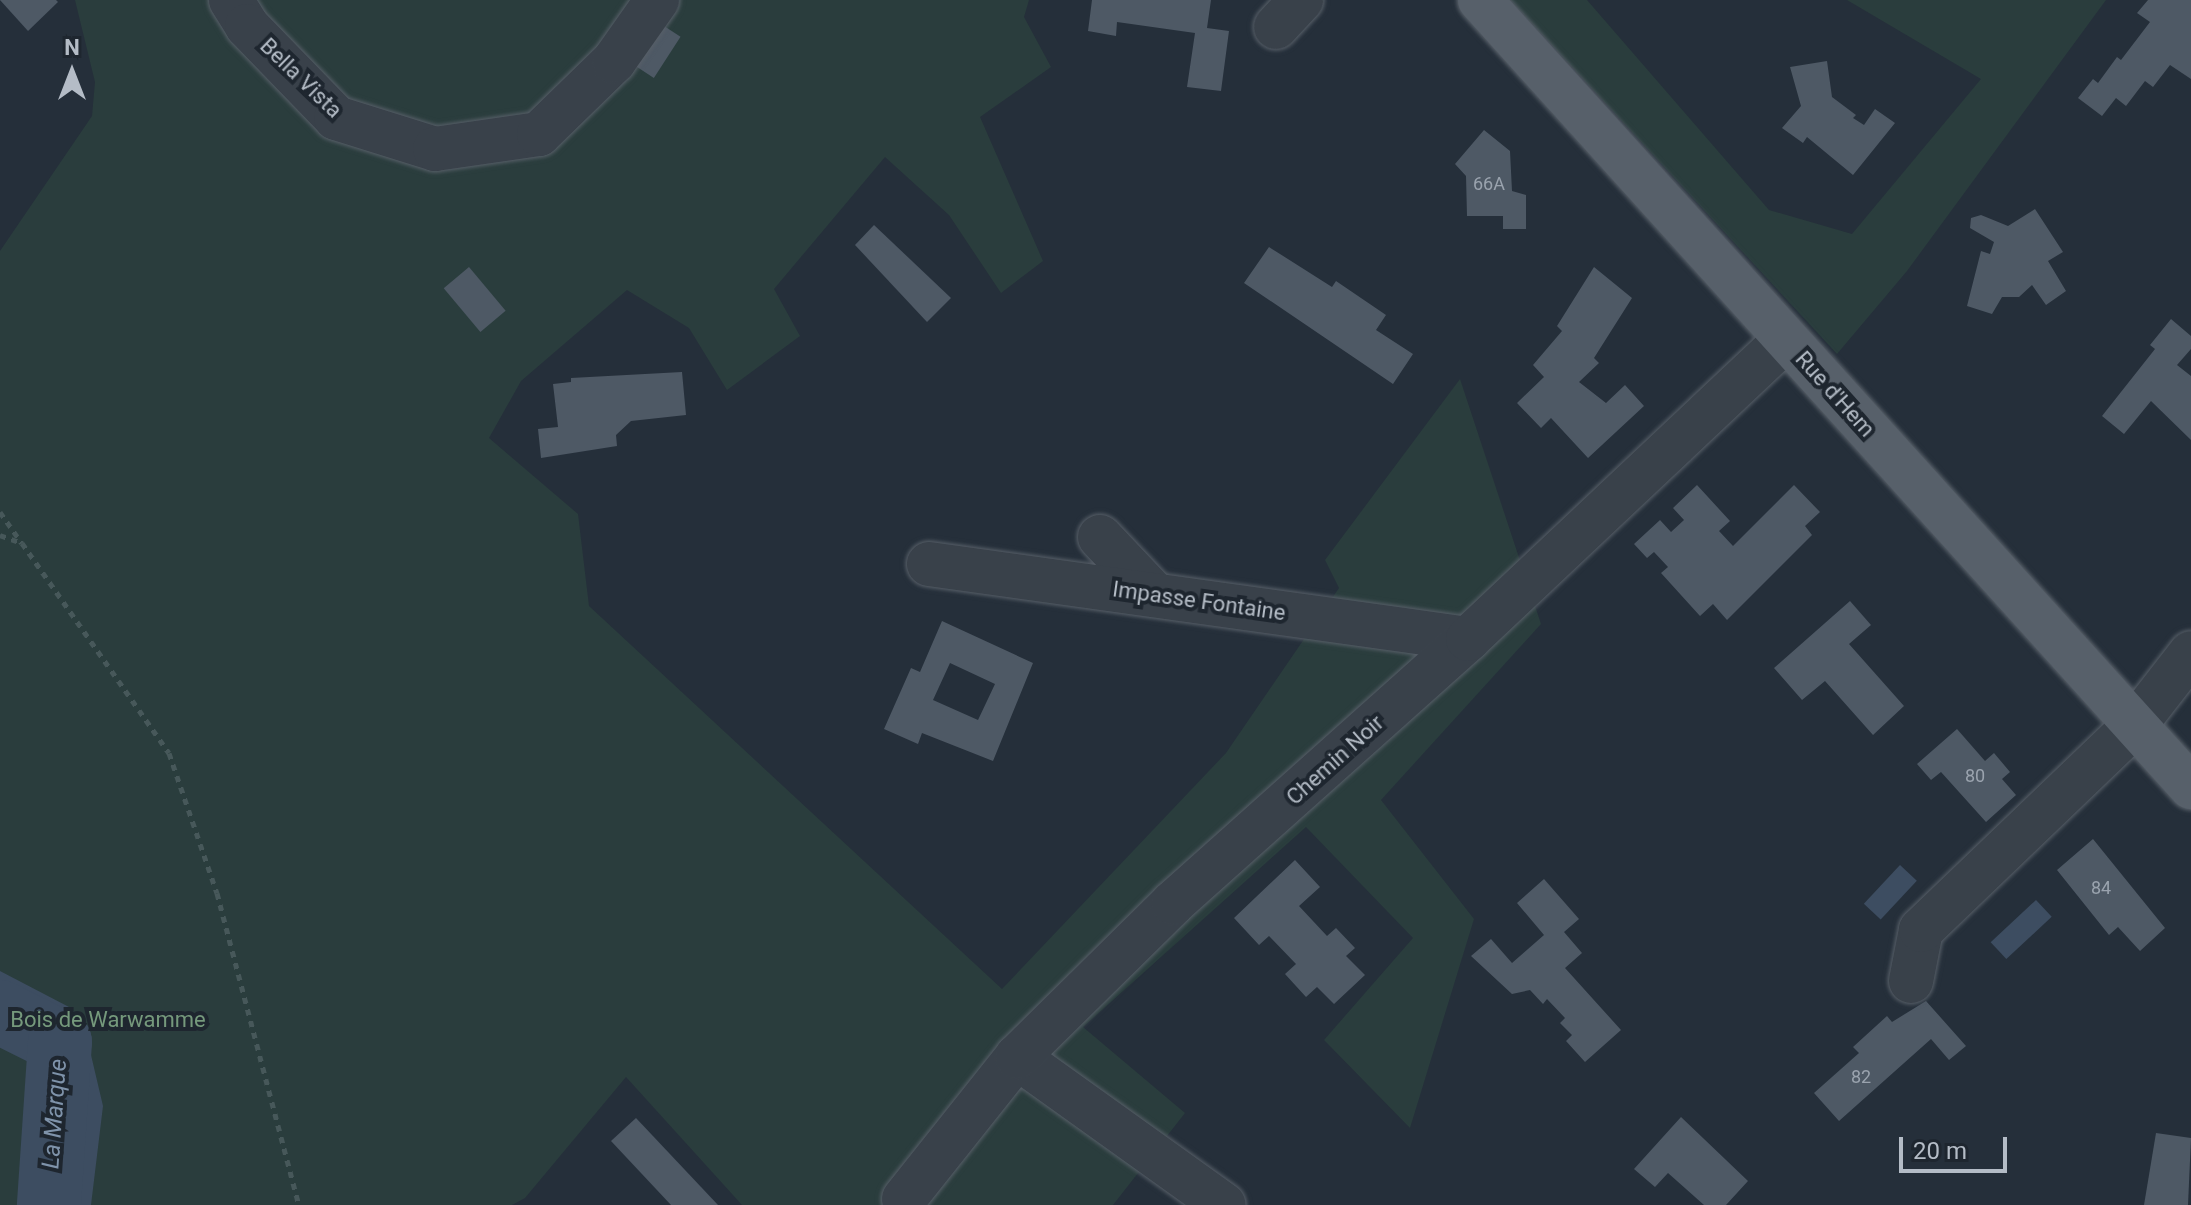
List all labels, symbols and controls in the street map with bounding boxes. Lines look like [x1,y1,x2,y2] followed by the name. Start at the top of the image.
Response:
[32,32,112,112] north arrow
[255,33,347,123] street label: Bella Vista
[64,35,80,60] text: N
[1473,173,1505,195] house number: 66A
[1790,346,1880,442] street label: Rue d'Hem
[1111,576,1287,626] street label: Impasse Fontaine
[1281,710,1389,810] street label: Chemin Noir
[1965,765,1985,787] house number: 80
[2091,877,2111,899] house number: 84
[10,1007,206,1033] park label: Bois de Warwamme
[37,1058,73,1170] water label: La Marque
[1851,1066,1871,1088] house number: 82
[1903,1121,2011,1171] scale bar
[1913,1137,1967,1165] text: 20 m

